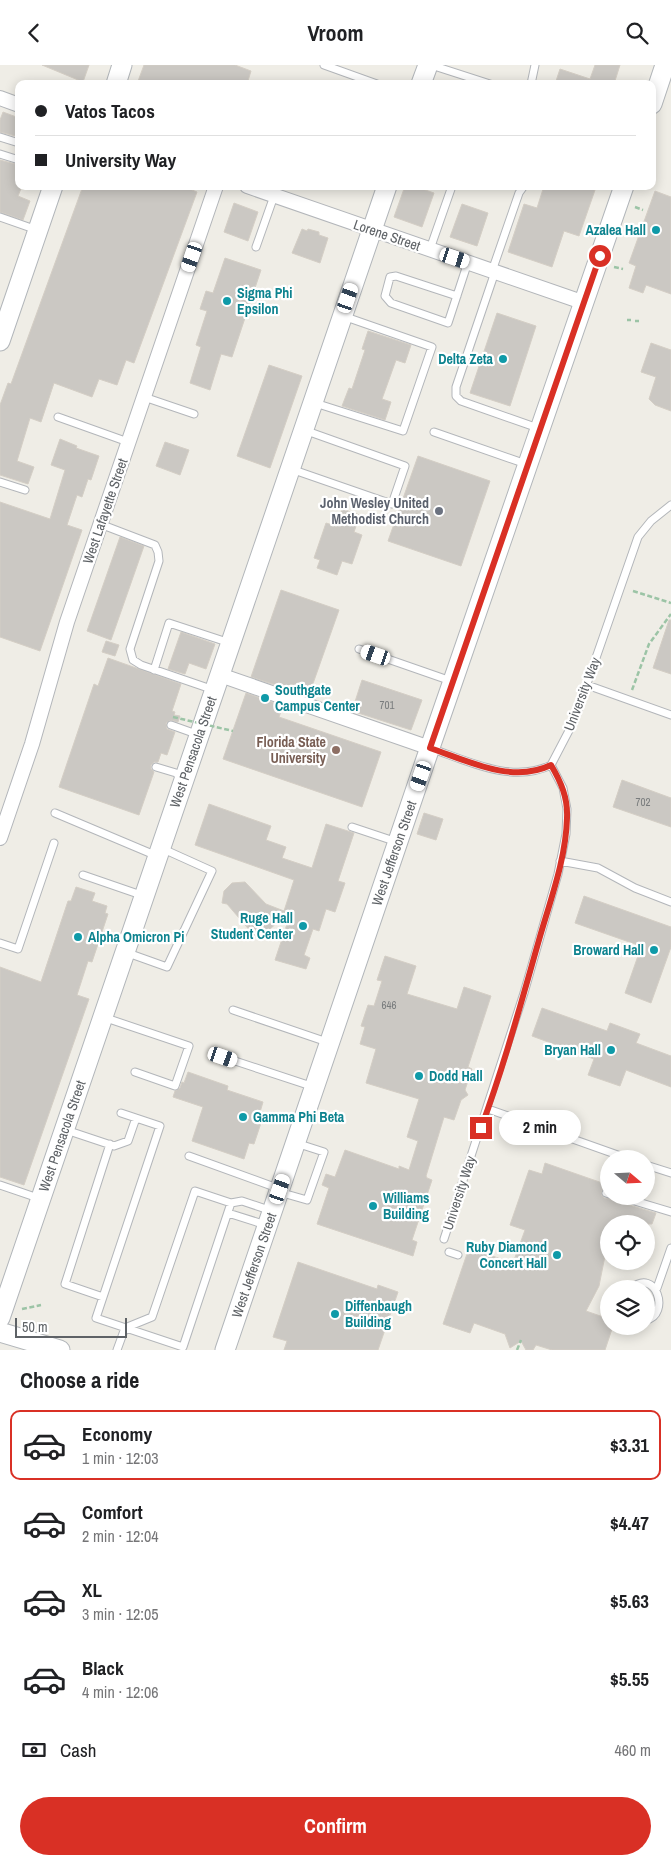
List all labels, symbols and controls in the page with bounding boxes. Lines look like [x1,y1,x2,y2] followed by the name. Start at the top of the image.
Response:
[307,18,364,48] text: Vroom
[20,19,48,47] icon: back
[623,19,651,47] icon: search
[65,98,155,124] text: Vatos Tacos
[65,147,176,173] text: University Way
[351,215,423,255] street label: Lorene Street
[585,221,646,239] place label: Azalea Hall
[650,224,662,236] marker: Azalea Hall
[180,240,203,274] car
[589,245,611,267] route start
[438,246,471,270] car
[336,281,359,315] car
[237,284,293,318] place label: Sigma Phi Epsilon
[221,295,233,307] marker: Sigma Phi Epsilon
[438,350,494,368] place label: Delta Zeta
[497,353,509,365] marker: Delta Zeta
[79,456,131,566] street label: West Lafayette Street
[320,494,429,528] place label: John Wesley United Methodist Church
[433,505,445,517] marker: John Wesley United Methodist Church
[359,643,392,667] car
[560,654,604,733] street label: University Way
[275,681,360,715] place label: Southgate Campus Center
[259,692,271,704] marker: Southgate Campus Center
[166,694,220,810] street label: West Pensacola Street
[379,698,395,712] house number: 701
[256,733,327,767] place label: Florida State University
[330,744,342,756] marker: Florida State University
[409,759,432,793] car
[635,795,651,809] house number: 702
[368,798,420,908] street label: West Jefferson Street
[211,909,294,943] place label: Ruge Hall Student Center
[297,920,309,932] marker: Ruge Hall Student Center
[88,928,184,946] place label: Alpha Omicron Pi
[72,931,84,943] marker: Alpha Omicron Pi
[573,941,644,959] place label: Broward Hall
[648,944,660,956] marker: Broward Hall
[381,998,397,1012] house number: 646
[544,1041,601,1059] place label: Bryan Hall
[605,1044,617,1056] marker: Bryan Hall
[206,1045,239,1069] car
[429,1067,483,1085] place label: Dodd Hall
[413,1070,425,1082] marker: Dodd Hall
[35,1078,89,1194] street label: West Pensacola Street
[253,1108,345,1126] place label: Gamma Phi Beta
[237,1111,249,1123] marker: Gamma Phi Beta
[498,1111,581,1145] callout: 2 min
[523,1116,557,1138] text: 2 min
[470,1117,492,1139] route end
[600,1150,655,1205] north arrow
[600,1150,655,1335] map controls
[438,1153,480,1233] street label: University Way
[268,1172,291,1206] car
[383,1189,429,1223] place label: Williams Building
[367,1200,379,1212] marker: Williams Building
[228,1210,280,1320] street label: West Jefferson Street
[600,1215,655,1270] button: locate
[466,1238,547,1272] place label: Ruby Diamond Concert Hall
[551,1249,563,1261] marker: Ruby Diamond Concert Hall
[600,1280,655,1335] button: layers
[345,1297,412,1331] place label: Diffenbaugh Building
[329,1308,341,1320] marker: Diffenbaugh Building
[15,1315,128,1338] scale bar
[22,1318,48,1336] text: 50 m
[20,1365,139,1395] text: Choose a ride
[82,1421,152,1447] text: Economy
[22,1423,67,1468] icon: car
[610,1432,649,1458] text: $3.31
[82,1447,159,1469] text: 1 min · 12:03
[82,1499,143,1525] text: Comfort
[22,1501,67,1546] icon: car
[610,1510,649,1536] text: $4.47
[82,1525,159,1547] text: 2 min · 12:04
[82,1577,102,1603] text: XL
[22,1579,67,1624] icon: car
[610,1588,649,1614] text: $5.63
[82,1603,159,1625] text: 3 min · 12:05
[82,1655,124,1681] text: Black
[22,1657,67,1702] icon: car
[610,1666,649,1692] text: $5.55
[82,1681,159,1703] text: 4 min · 12:06
[20,1736,48,1764] icon: cash
[60,1737,96,1763] text: Cash
[615,1739,651,1761] text: 460 m
[20,1797,651,1855] button: Confirm

